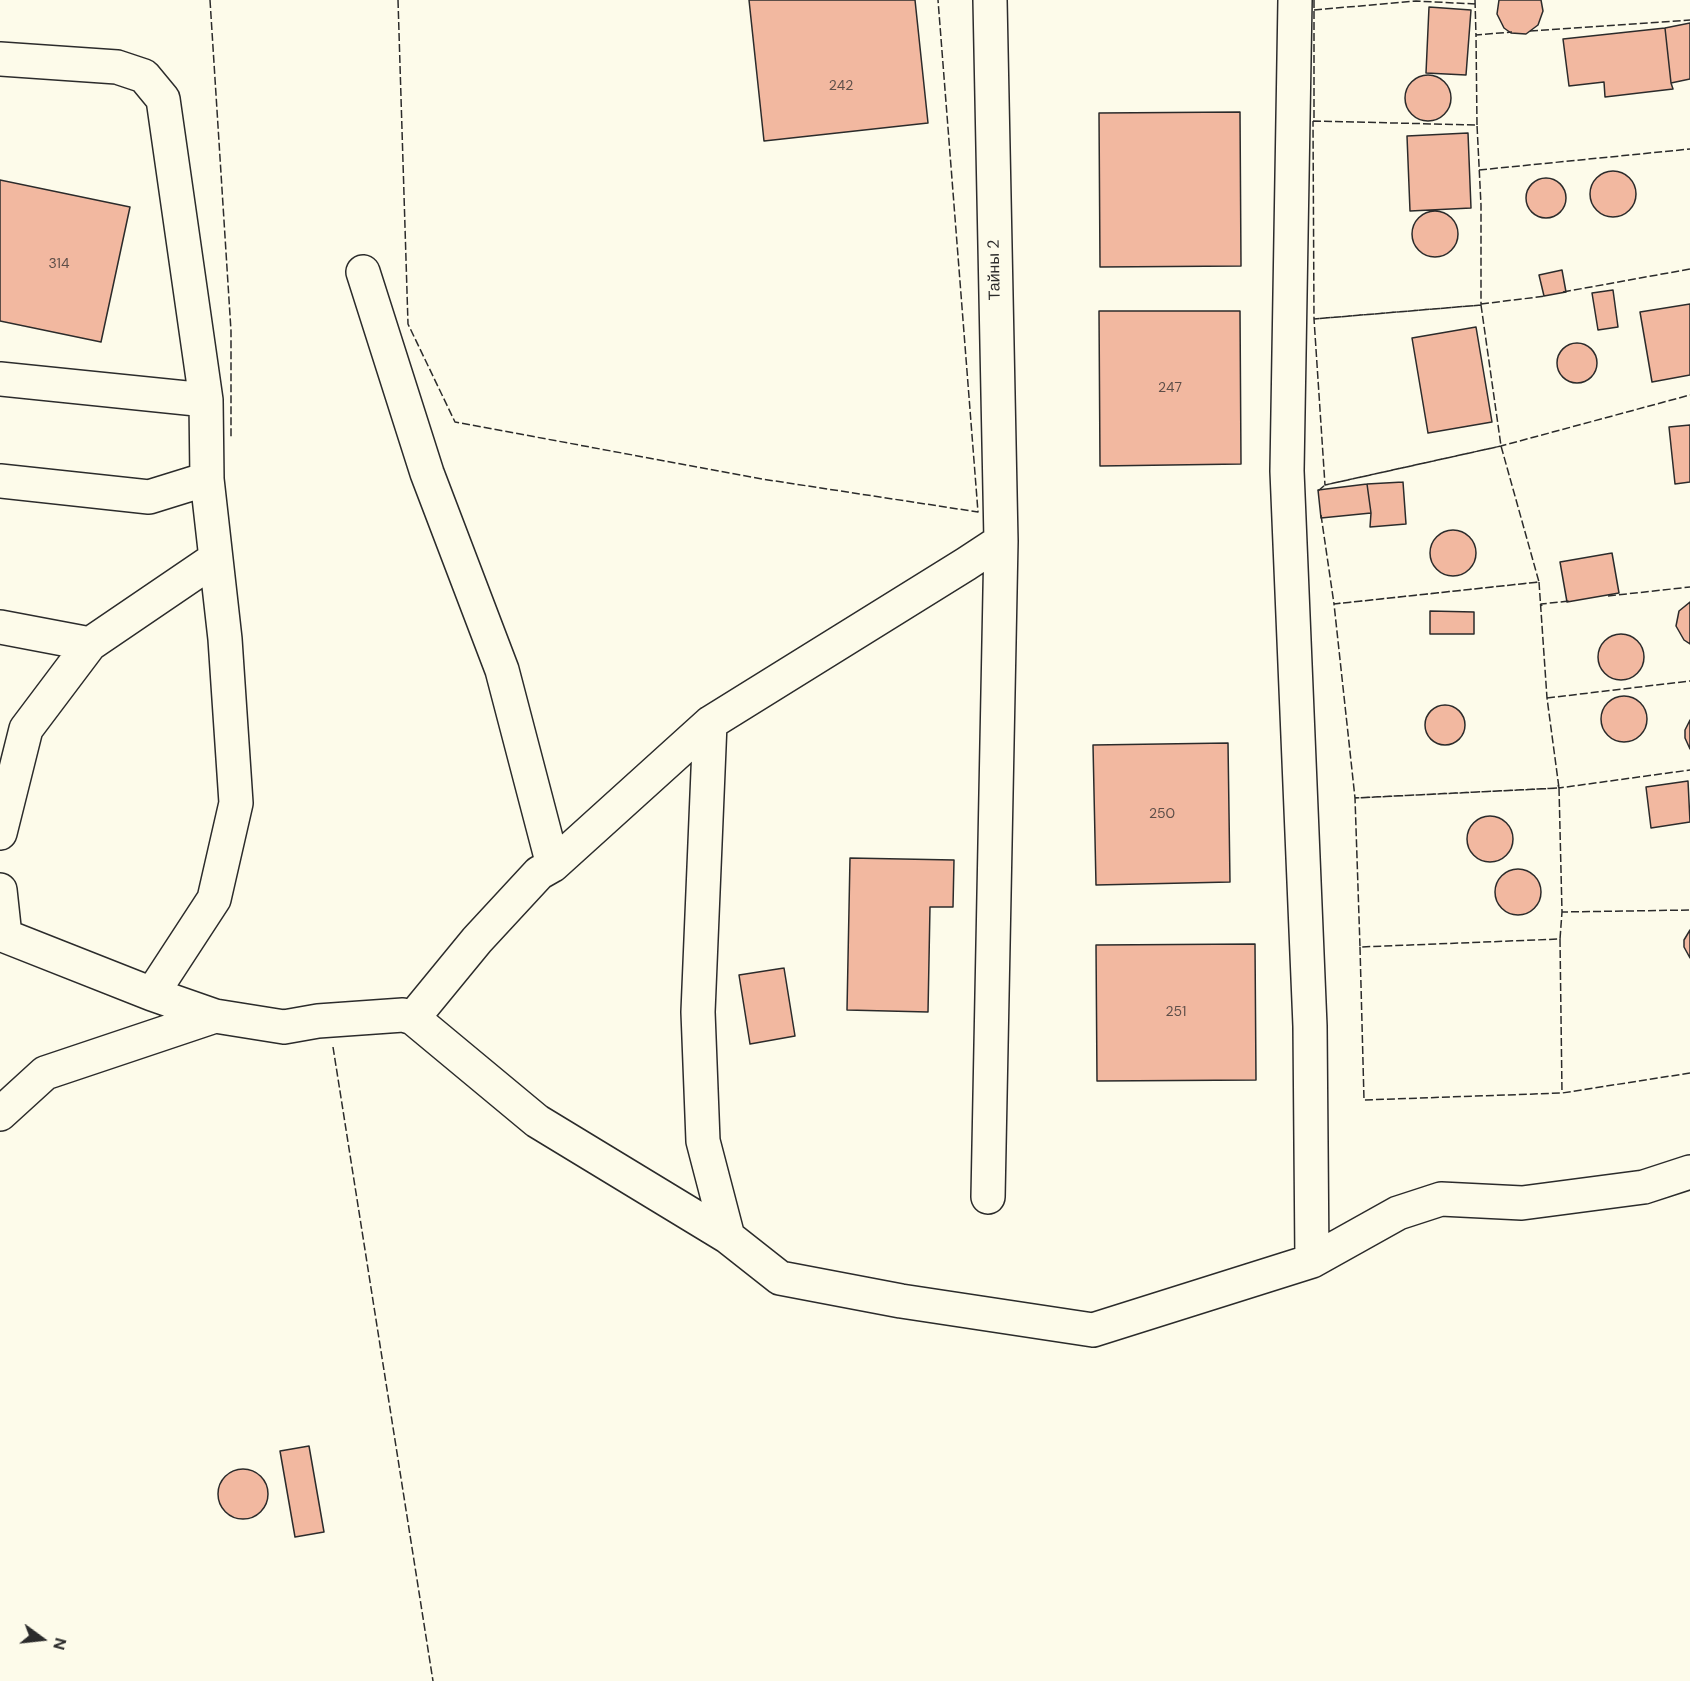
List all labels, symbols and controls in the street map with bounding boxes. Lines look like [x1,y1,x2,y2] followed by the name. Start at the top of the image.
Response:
[829,78,853,94] house number: 242
[985,239,1005,301] street label: Тайны 2
[49,256,69,272] house number: 314
[1158,380,1182,396] house number: 247
[1149,806,1175,822] house number: 250
[1166,1004,1186,1020] house number: 251
[12,1609,72,1669] north arrow
[48,1635,72,1652] text: N

